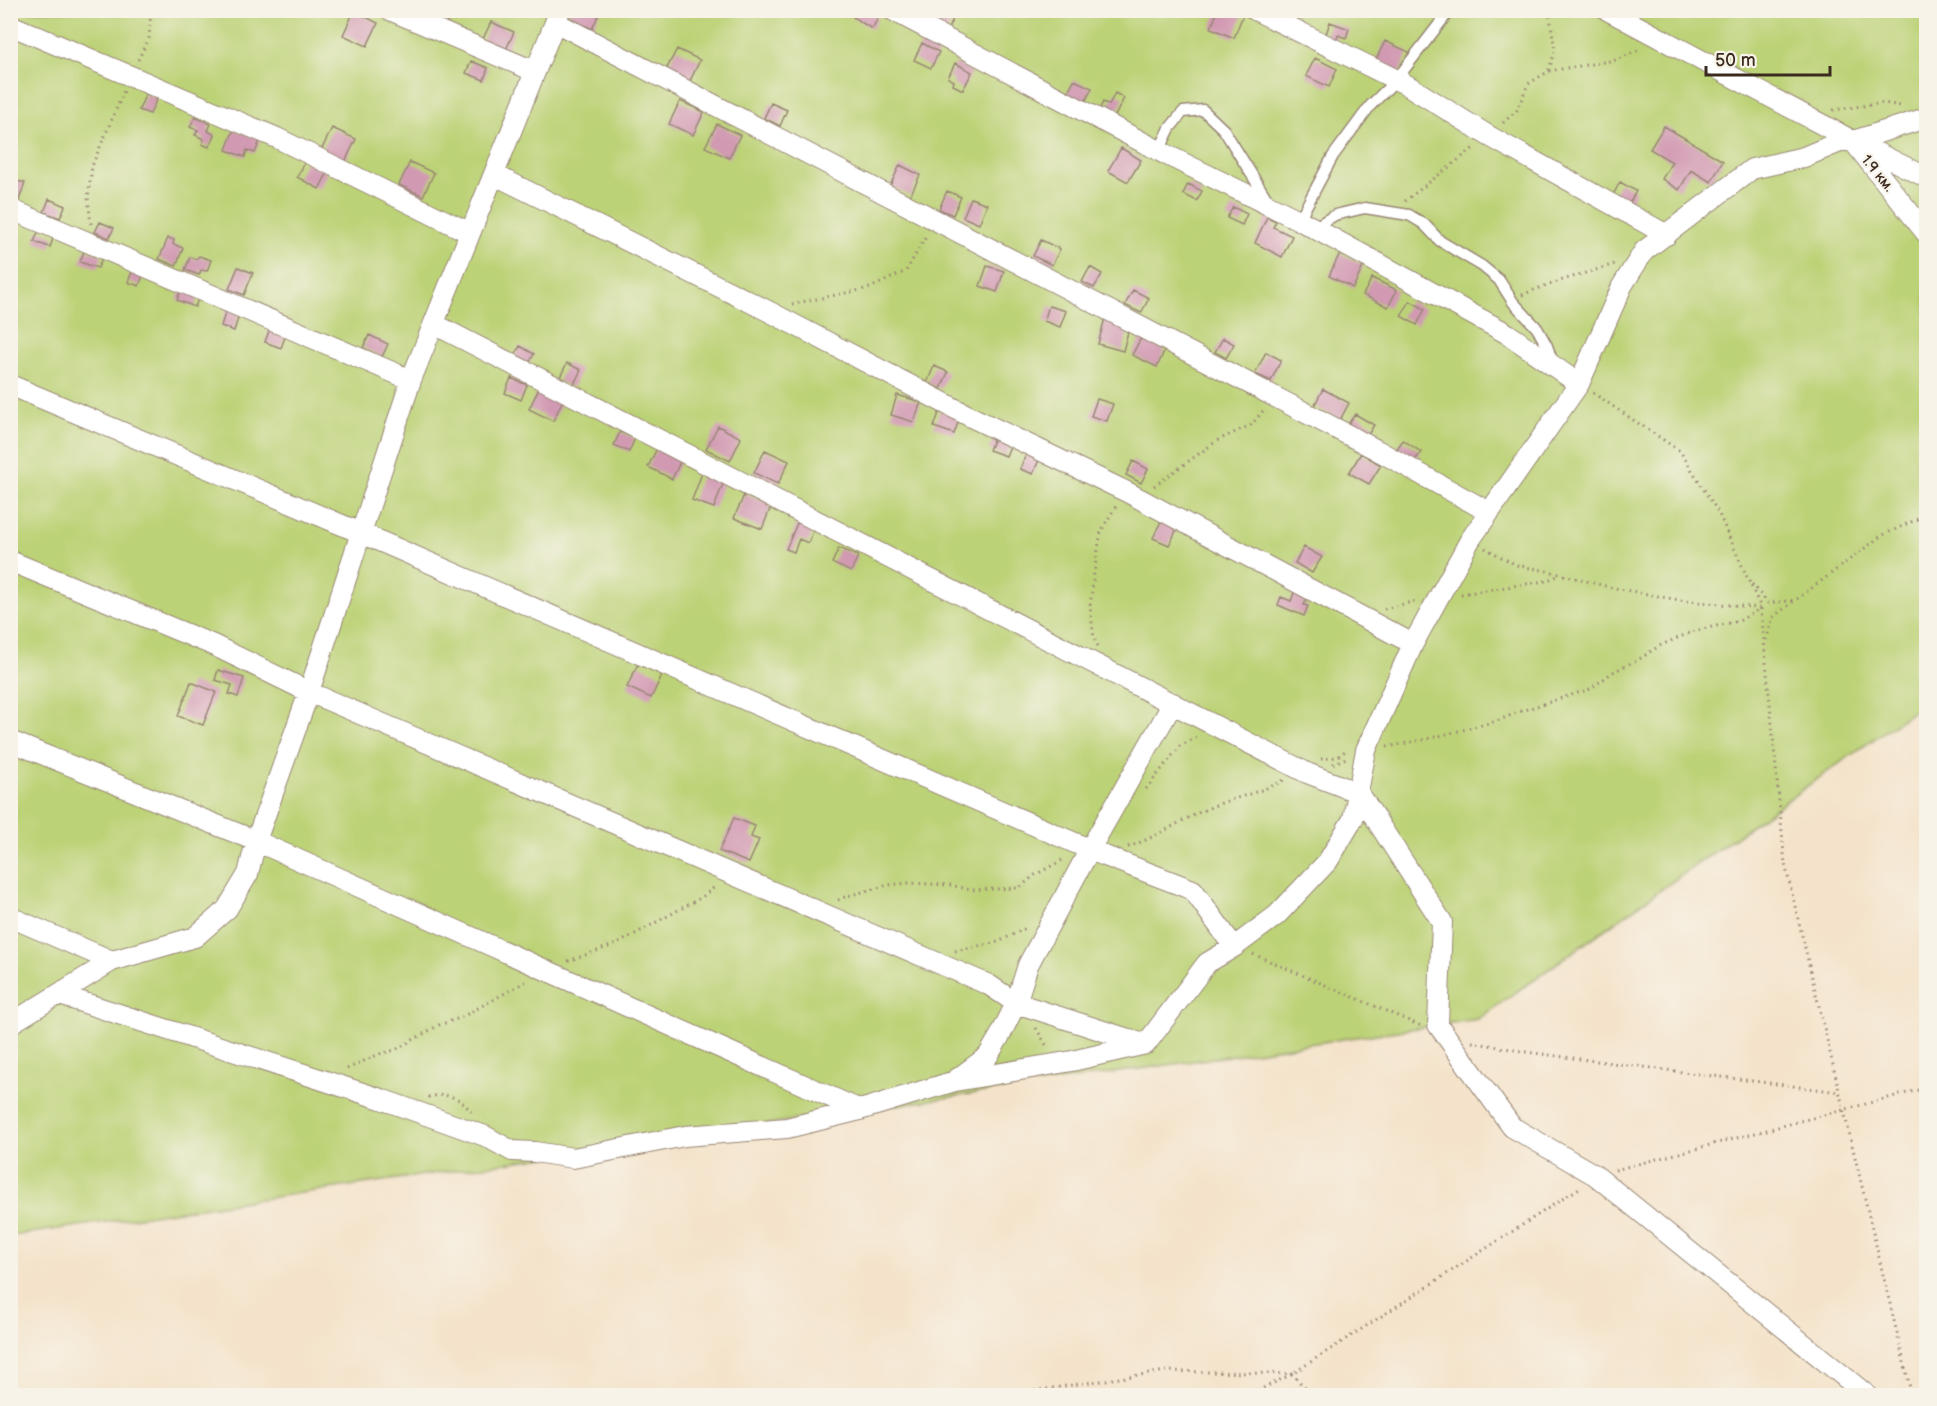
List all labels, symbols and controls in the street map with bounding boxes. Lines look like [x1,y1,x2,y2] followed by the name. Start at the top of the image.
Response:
[1706,39,1830,77] scale bar
[1715,50,1756,71] text: 50 m
[1857,151,1898,196] street label: 1.9 км.

